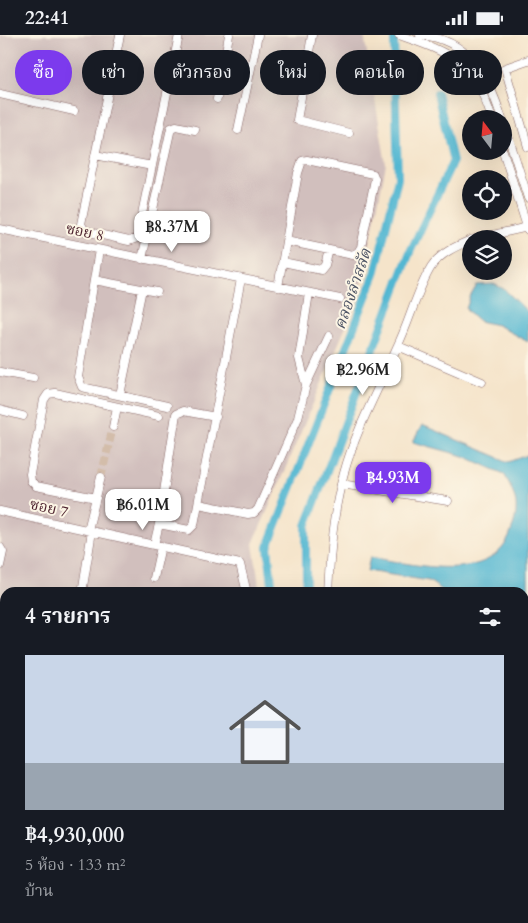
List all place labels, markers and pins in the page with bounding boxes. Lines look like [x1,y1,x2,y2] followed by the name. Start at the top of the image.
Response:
[131,211,213,253] pin: ฿8.37M
[322,353,404,396] pin: ฿2.96M
[352,461,434,504] pin: ฿4.93M
[102,489,184,531] pin: ฿6.01M

